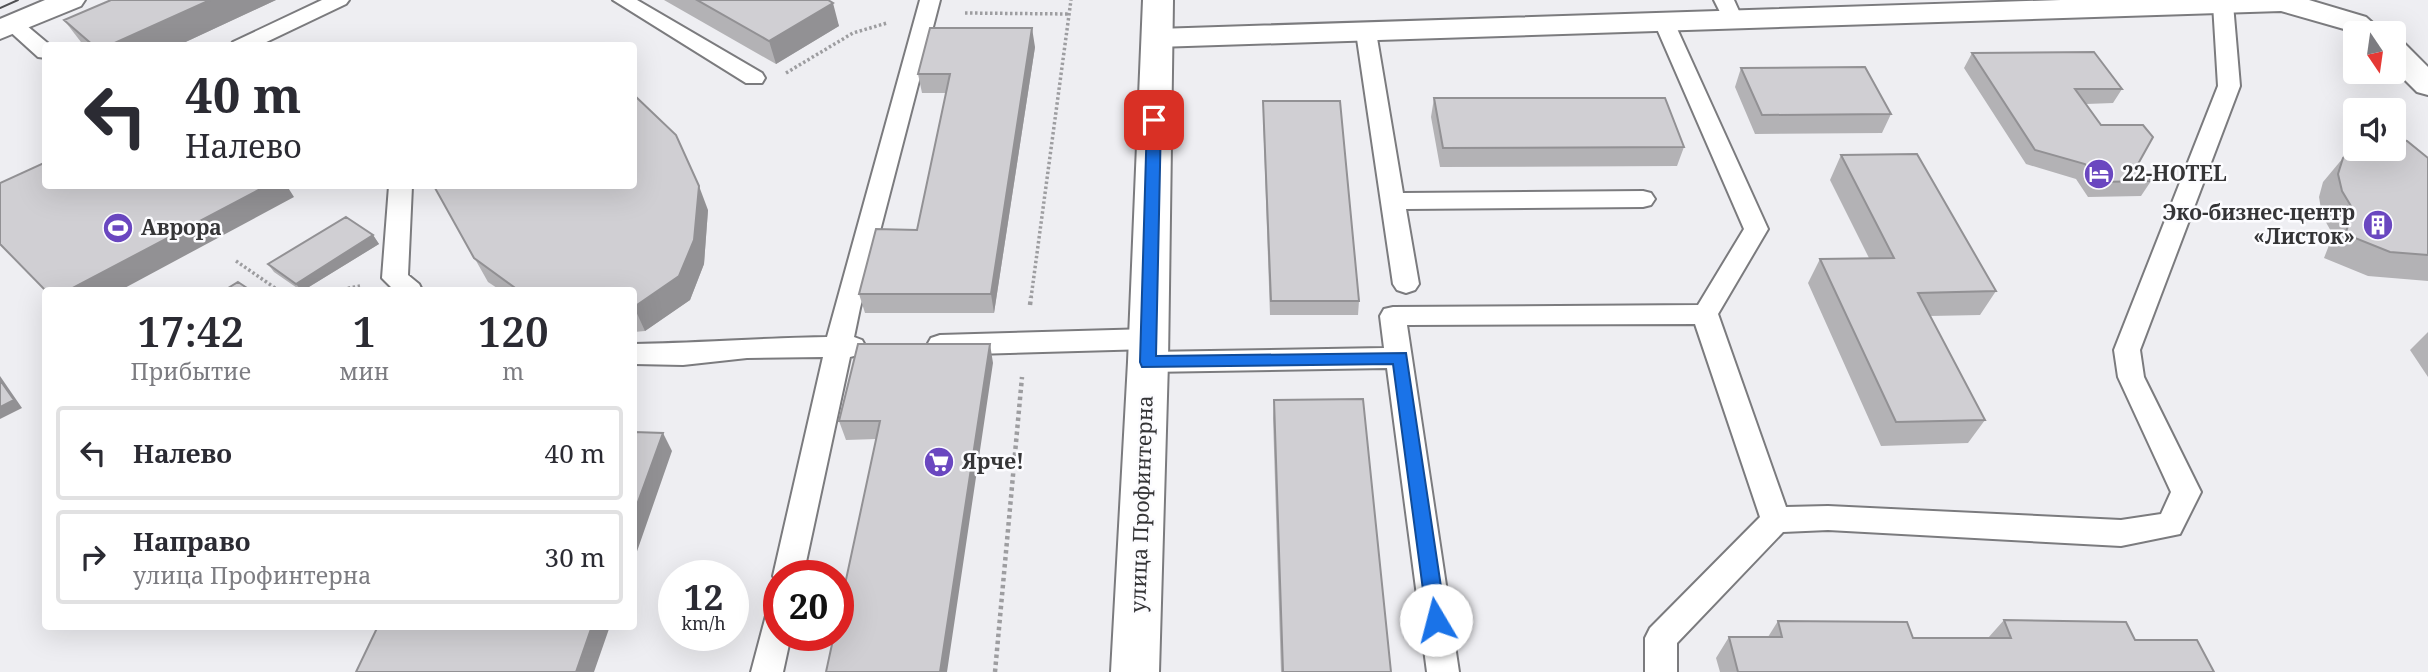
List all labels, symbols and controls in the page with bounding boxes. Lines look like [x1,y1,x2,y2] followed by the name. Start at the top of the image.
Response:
[2343,21,2406,84] north arrow
[2343,21,2406,161] map controls
[185,61,301,127] text: 40 m
[70,70,161,161] icon: left
[1124,90,1184,150] pin
[2343,98,2406,161] button: sound
[1135,101,1173,139] icon: arrive
[185,124,302,167] text: Налево
[2082,157,2116,191] hotel icon: 22-HOTEL
[2122,159,2227,187] place label: 22-HOTEL
[2163,198,2355,250] place label: Эко-бизнес-центр «Листок»
[2361,208,2395,242] building icon: Эко-бизнес-центр «Листок»
[101,211,135,245] sports icon: Аврора
[141,213,222,241] place label: Аврора
[137,302,244,359] text: 17:42
[352,302,376,359] text: 1
[478,302,549,359] text: 120
[130,355,251,387] text: Прибытие
[339,355,389,387] text: мин
[502,355,524,387] text: m
[1123,395,1159,613] street label: улица Профинтерна
[74,434,112,472] icon: left
[133,435,232,471] text: Налево
[545,435,605,471] text: 40 m
[922,445,956,479] supermarket icon: Ярче!
[961,447,1024,475] place label: Ярче!
[133,523,251,559] text: Направо
[74,538,112,576] icon: right
[545,539,605,575] text: 30 m
[133,559,371,591] text: улица Профинтерна
[763,560,854,651] speed limit sign: 20
[684,573,723,620] text: 12
[1399,583,1473,657] position arrow
[681,611,726,635] text: km/h

